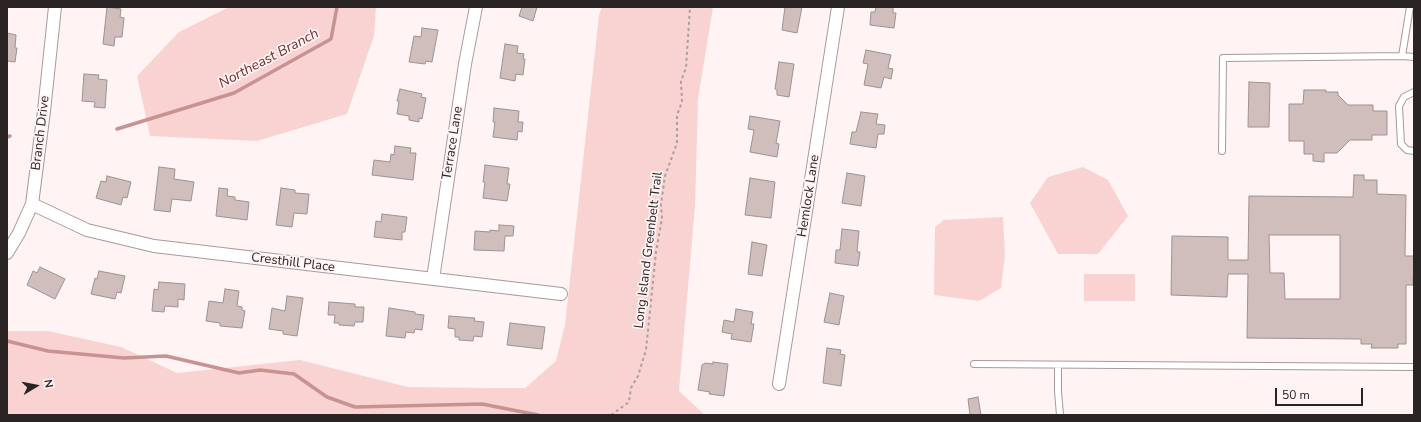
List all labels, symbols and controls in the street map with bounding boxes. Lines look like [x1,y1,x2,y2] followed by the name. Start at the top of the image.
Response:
[216,26,322,92] water label: Northeast Branch
[29,95,53,171] street label: Branch Drive
[439,105,467,181] street label: Terrace Lane
[795,154,823,238] street label: Hemlock Lane
[632,171,666,329] street label: Long Island Greenbelt Trail
[250,250,336,276] street label: Cresthill Place
[16,366,56,406] north arrow
[40,378,56,389] text: N
[1277,380,1365,406] scale bar
[1282,387,1310,403] text: 50 m

